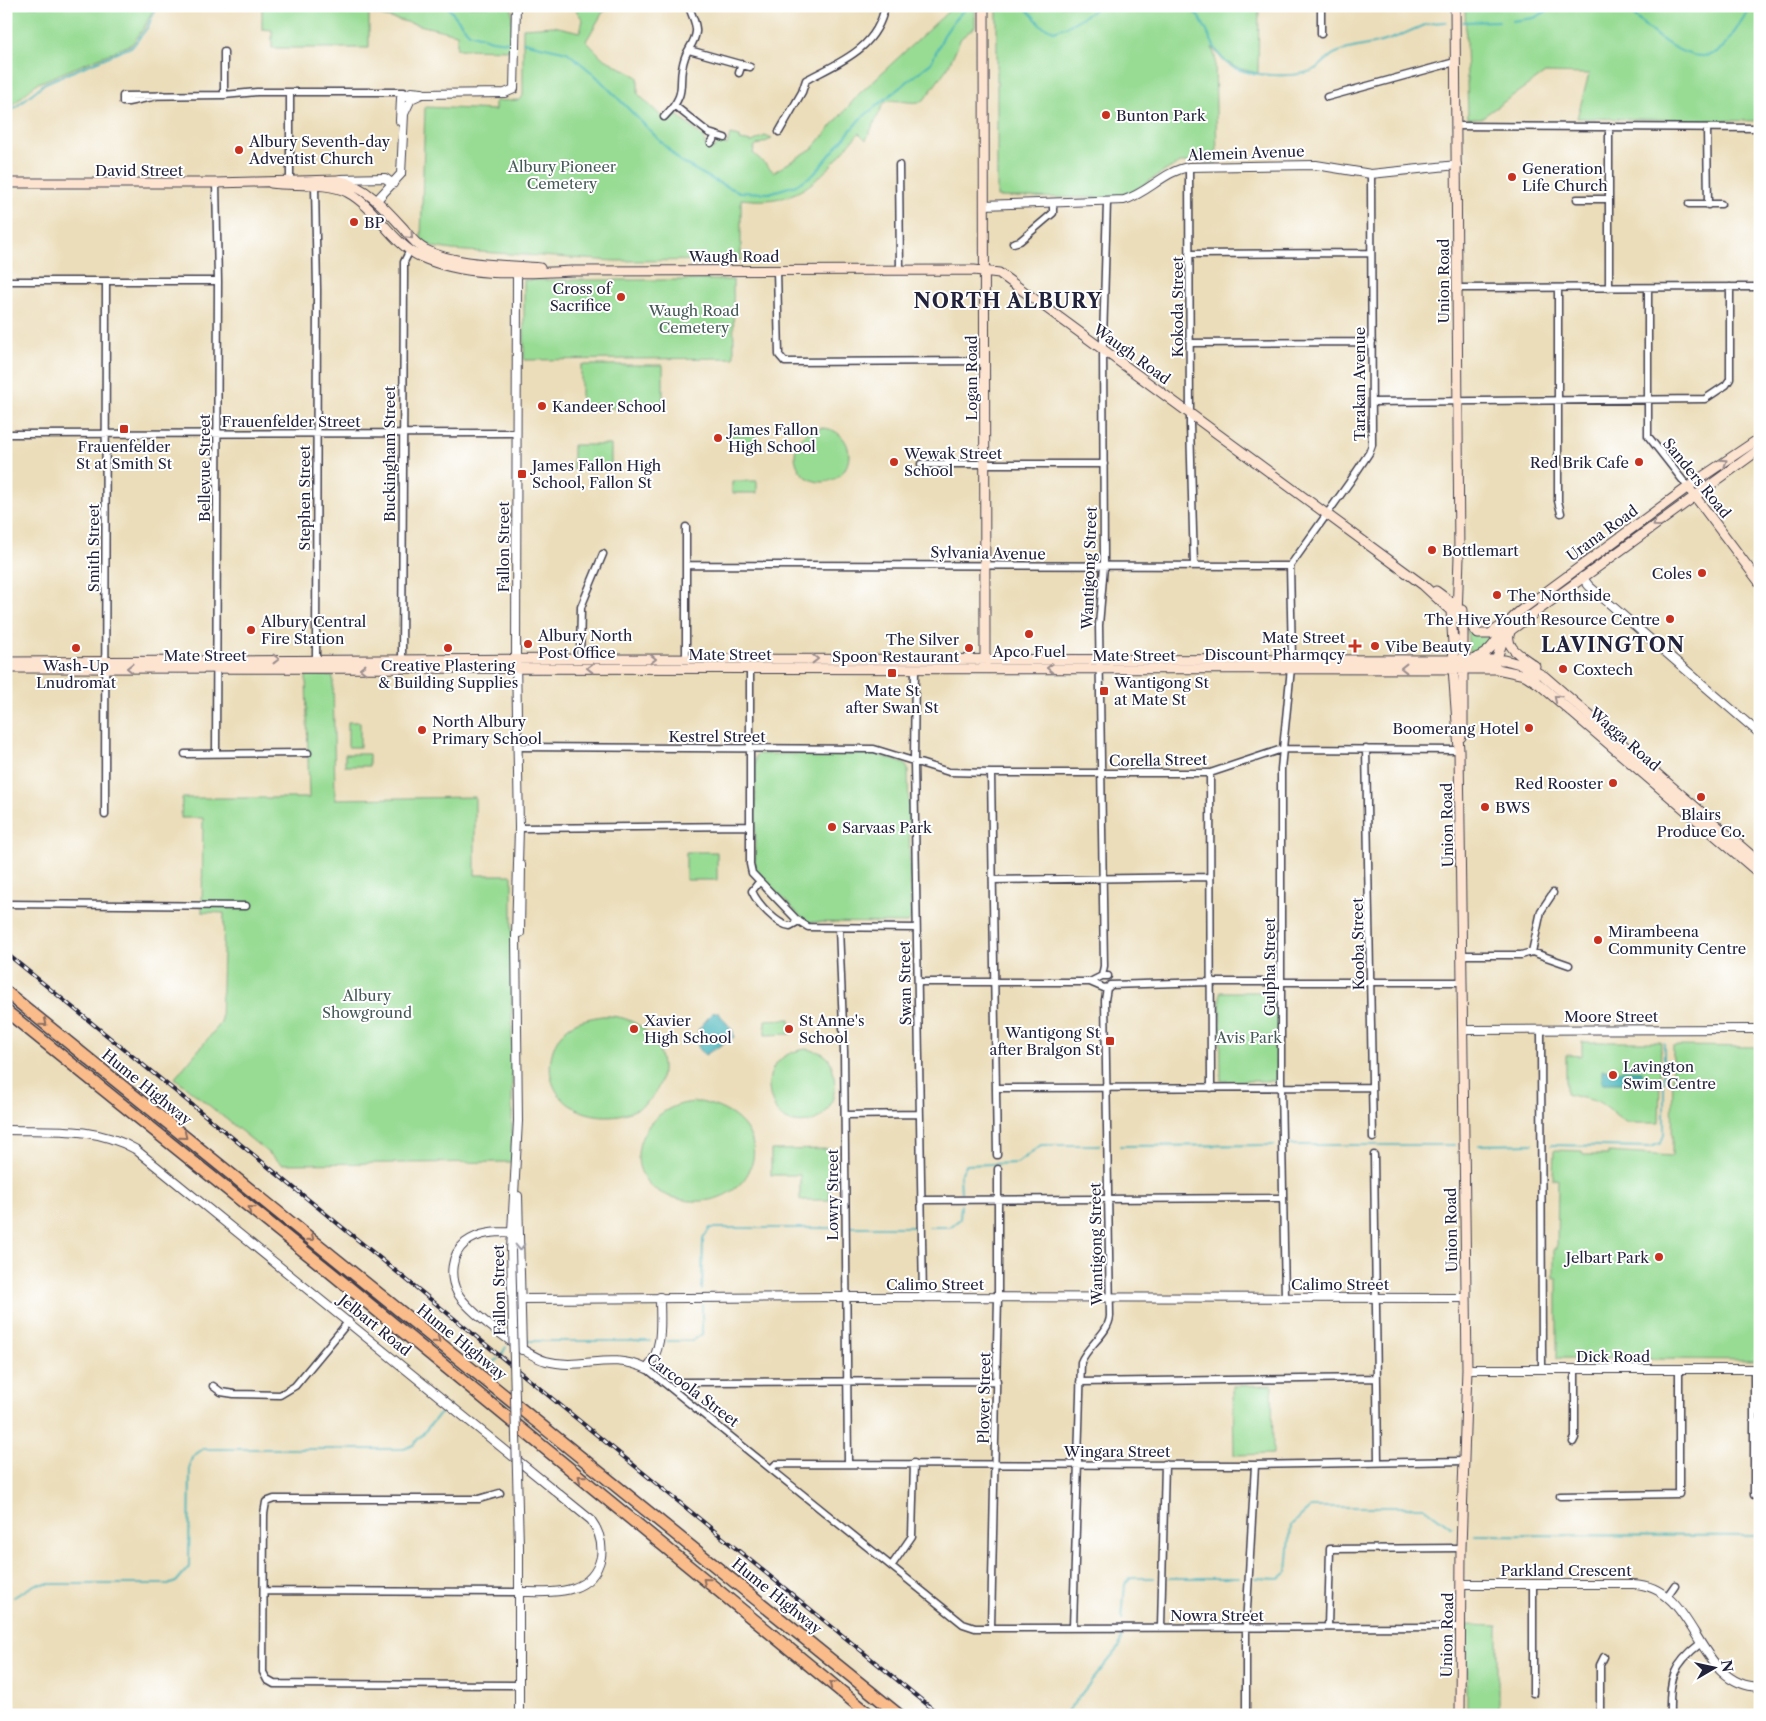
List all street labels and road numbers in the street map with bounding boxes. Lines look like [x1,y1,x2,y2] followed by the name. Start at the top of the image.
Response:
[1186,141,1305,165] street label: Alemein Avenue
[95,161,184,180] street label: David Street
[1434,239,1453,323] street label: Union Road
[688,247,779,266] street label: Waugh Road
[1168,256,1187,358] street label: Kokoda Street
[1089,319,1174,388] street label: Waugh Road
[1350,327,1369,441] street label: Tarakan Avenue
[962,335,981,421] street label: Logan Road
[380,385,399,522] street label: Buckingham Street
[222,412,361,431] street label: Frauenfelder Street
[195,413,214,522] street label: Bellevue Street
[1659,434,1735,522] street label: Sanders Road
[295,444,314,551] street label: Stephen Street
[494,501,513,593] street label: Fallon Street
[1563,501,1641,565] street label: Urana Road
[84,503,103,592] street label: Smith Street
[1077,505,1101,631] street label: Wantigong Street
[930,542,1046,564] street label: Sylvania Avenue
[688,645,772,664] street label: Mate Street
[163,646,247,665] street label: Mate Street
[1092,646,1176,665] street label: Mate Street
[1585,702,1664,775] street label: Wagga Road
[669,727,766,746] street label: Kestrel Street
[1109,750,1208,770] street label: Corella Street
[1437,782,1457,868] street label: Union Road
[1348,897,1368,991] street label: Kooba Street
[1260,917,1279,1016] street label: Gulpha Street
[895,940,915,1025] street label: Swan Street
[1564,1007,1659,1026] street label: Moore Street
[98,1045,196,1130] street label: Hume Highway
[823,1148,842,1241] street label: Lowry Street
[1085,1182,1107,1307] street label: Wantigong Street
[1441,1187,1461,1273] street label: Union Road
[489,1244,509,1336] street label: Fallon Street
[886,1275,985,1294] street label: Calimo Street
[1291,1275,1390,1294] street label: Calimo Street
[333,1289,415,1360] street label: Jelbart Road
[413,1300,511,1385] street label: Hume Highway
[1576,1347,1650,1366] street label: Dick Road
[643,1349,743,1431] street label: Carcoola Street
[974,1351,994,1444] street label: Plover Street
[1063,1442,1171,1461] street label: Wingara Street
[728,1554,826,1639] street label: Hume Highway
[1500,1561,1632,1580] street label: Parkland Crescent
[1437,1592,1457,1678] street label: Union Road
[1170,1606,1265,1625] street label: Nowra Street

